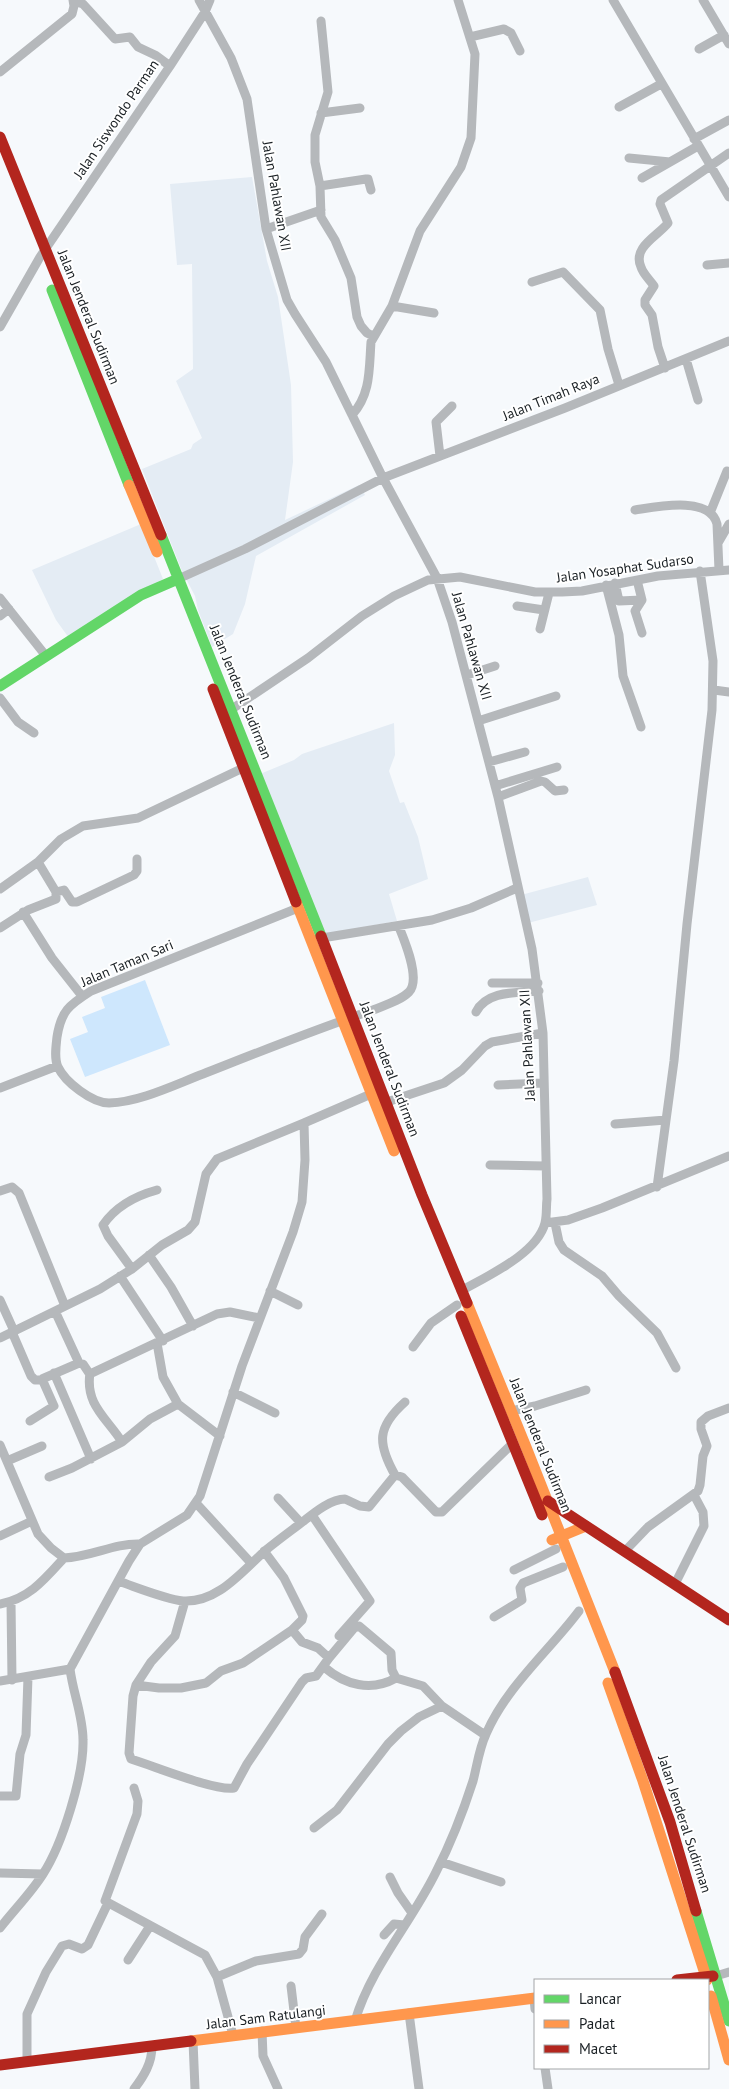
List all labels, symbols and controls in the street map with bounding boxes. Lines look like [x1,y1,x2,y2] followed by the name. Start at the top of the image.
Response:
[69,56,162,183] street label: Jalan Siswondo Parman
[258,139,296,252] street label: Jalan Pahlawan XII
[53,246,124,387] street label: Jalan Jenderal Sudirman
[499,369,602,425] street label: Jalan Timah Raya
[554,549,695,587] street label: Jalan Yosaphat Sudarso
[448,589,496,702] street label: Jalan Pahlawan XII
[205,621,276,762] street label: Jalan Jenderal Sudirman
[77,935,176,991] street label: Jalan Taman Sari
[515,989,539,1102] street label: Jalan Pahlawan XII
[356,998,424,1139] street label: Jalan Jenderal Sudirman
[505,1374,576,1515] street label: Jalan Jenderal Sudirman
[654,1752,716,1895] street label: Jalan Jenderal Sudirman
[534,1979,709,2069] legend
[579,1989,621,2008] text: Lancar
[204,2001,327,2033] street label: Jalan Sam Ratulangi
[579,2014,615,2033] text: Padat
[579,2039,617,2058] text: Macet

